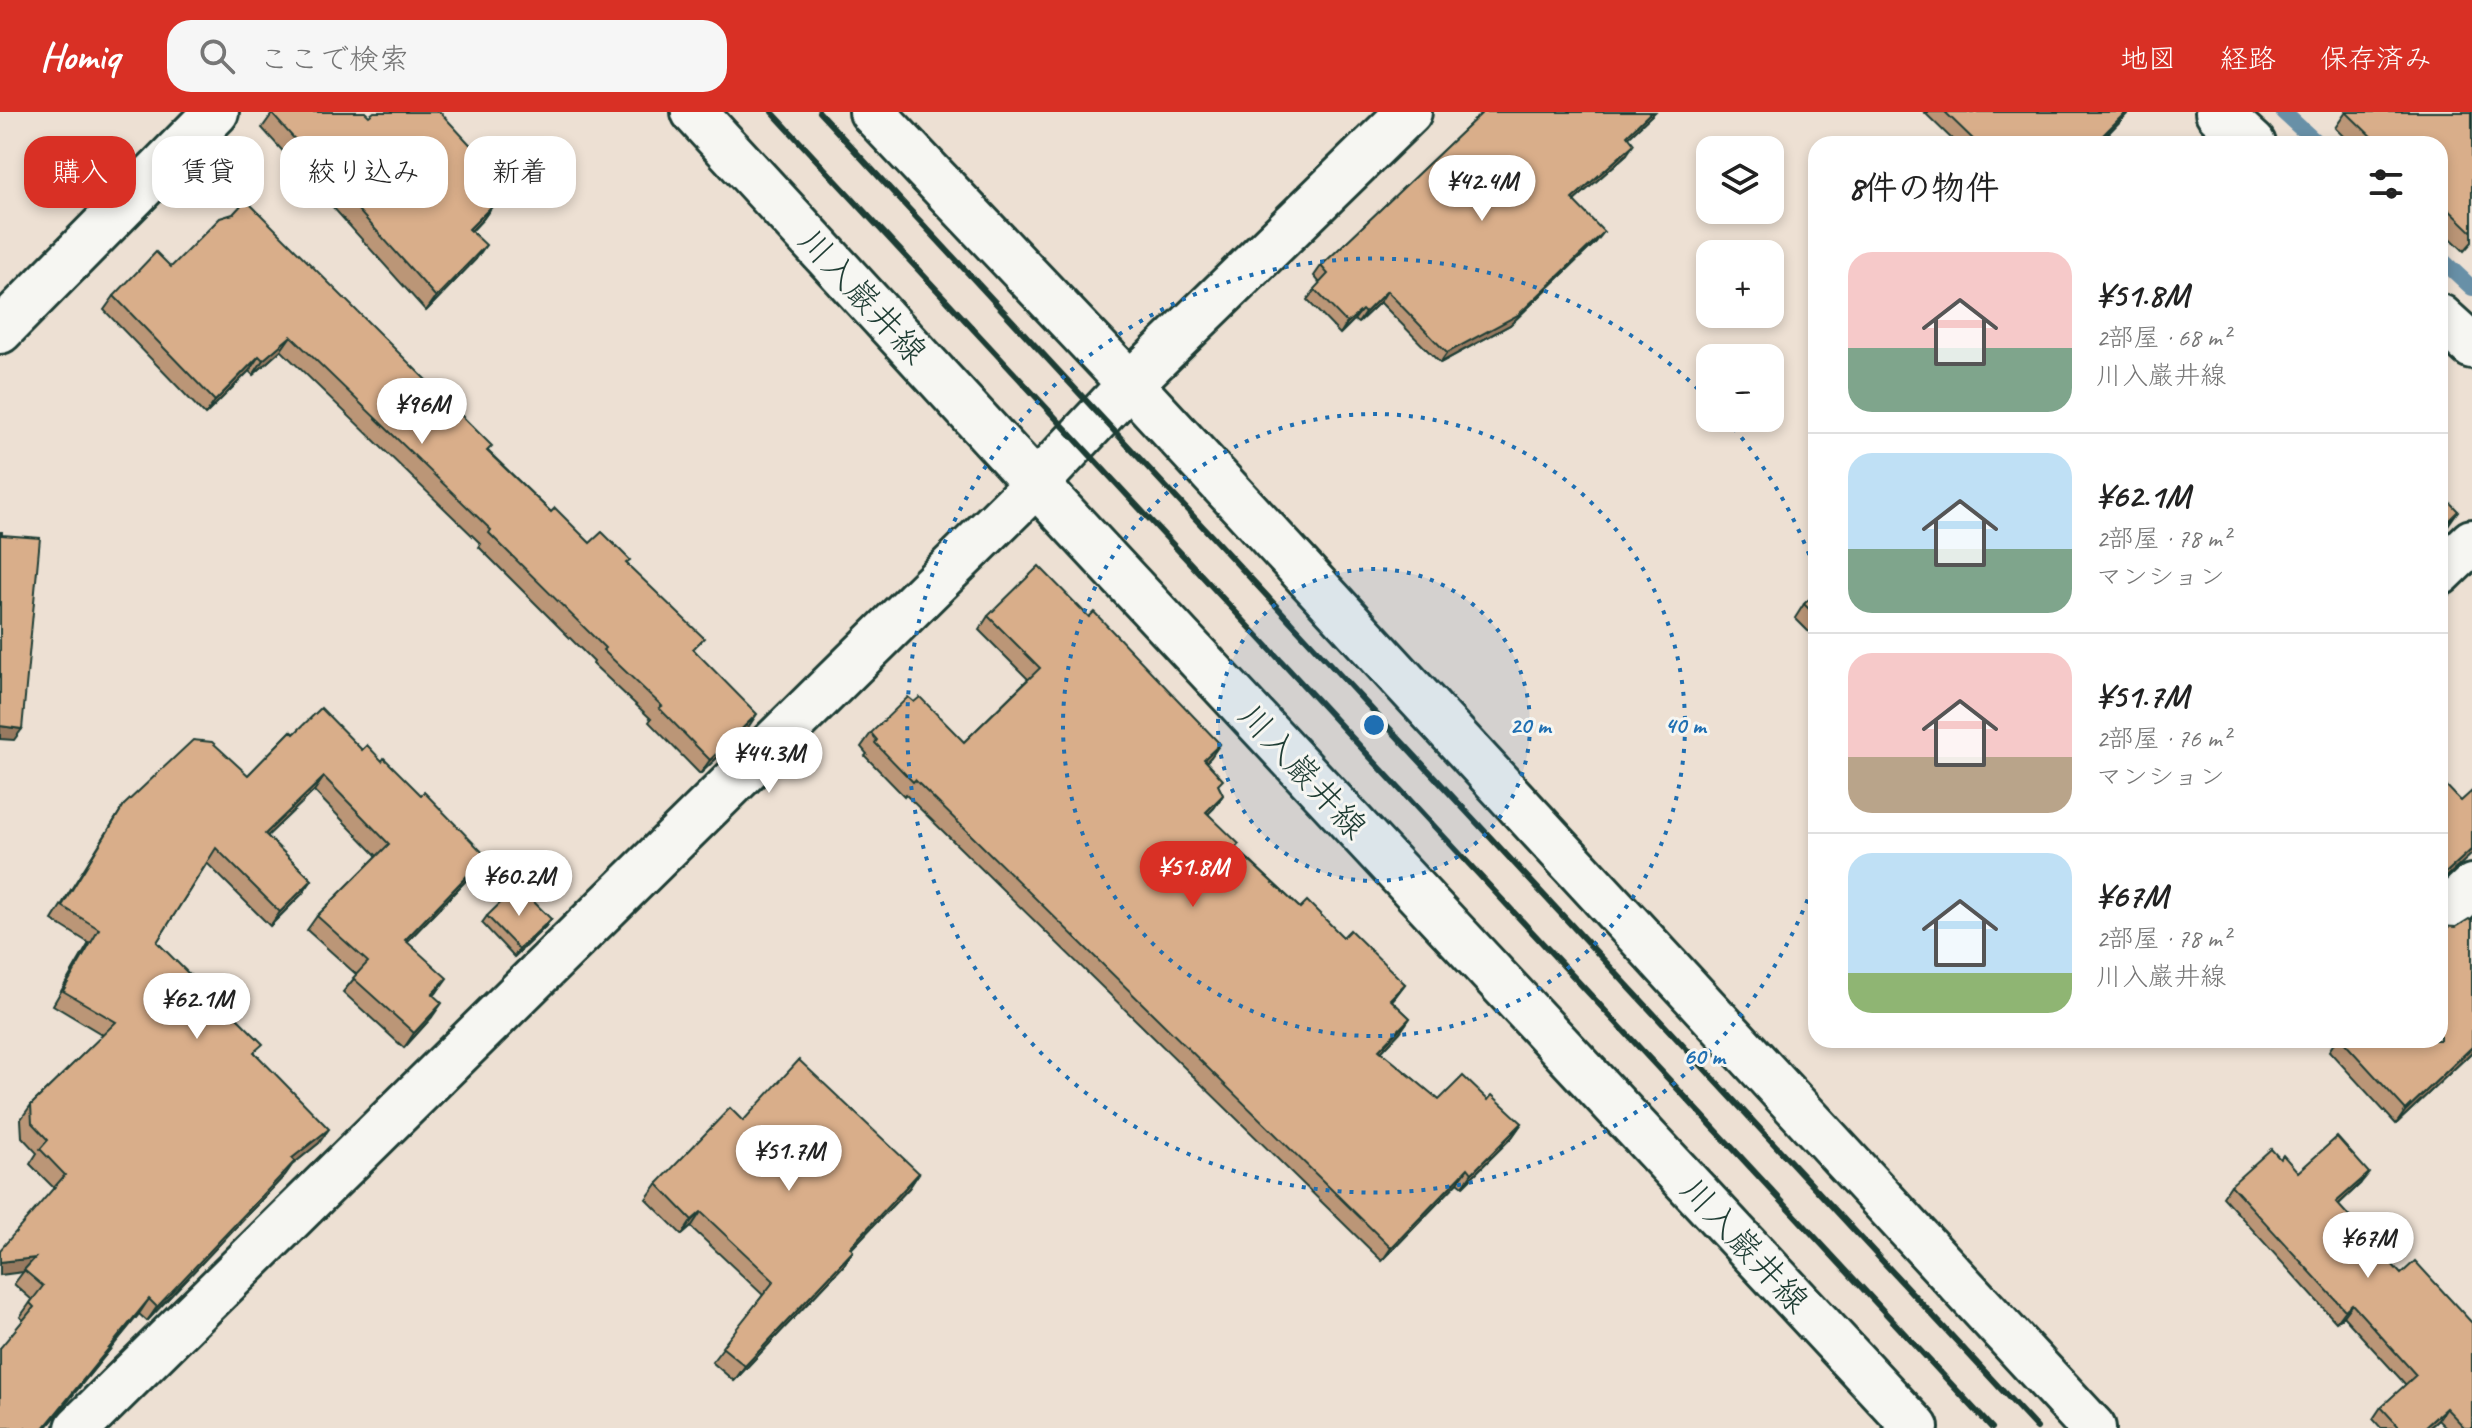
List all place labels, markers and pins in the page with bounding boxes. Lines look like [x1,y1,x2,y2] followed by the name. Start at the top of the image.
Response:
[1417,155,1547,223] pin: ¥42.4M
[375,378,469,446] pin: ¥96M
[1360,711,1388,739] centre of rings
[704,727,834,795] pin: ¥44.3M
[1128,841,1258,909] pin: ¥51.8M
[454,850,584,918] pin: ¥60.2M
[132,973,262,1041] pin: ¥62.1M
[724,1125,854,1193] pin: ¥51.7M
[2321,1212,2415,1280] pin: ¥67M

